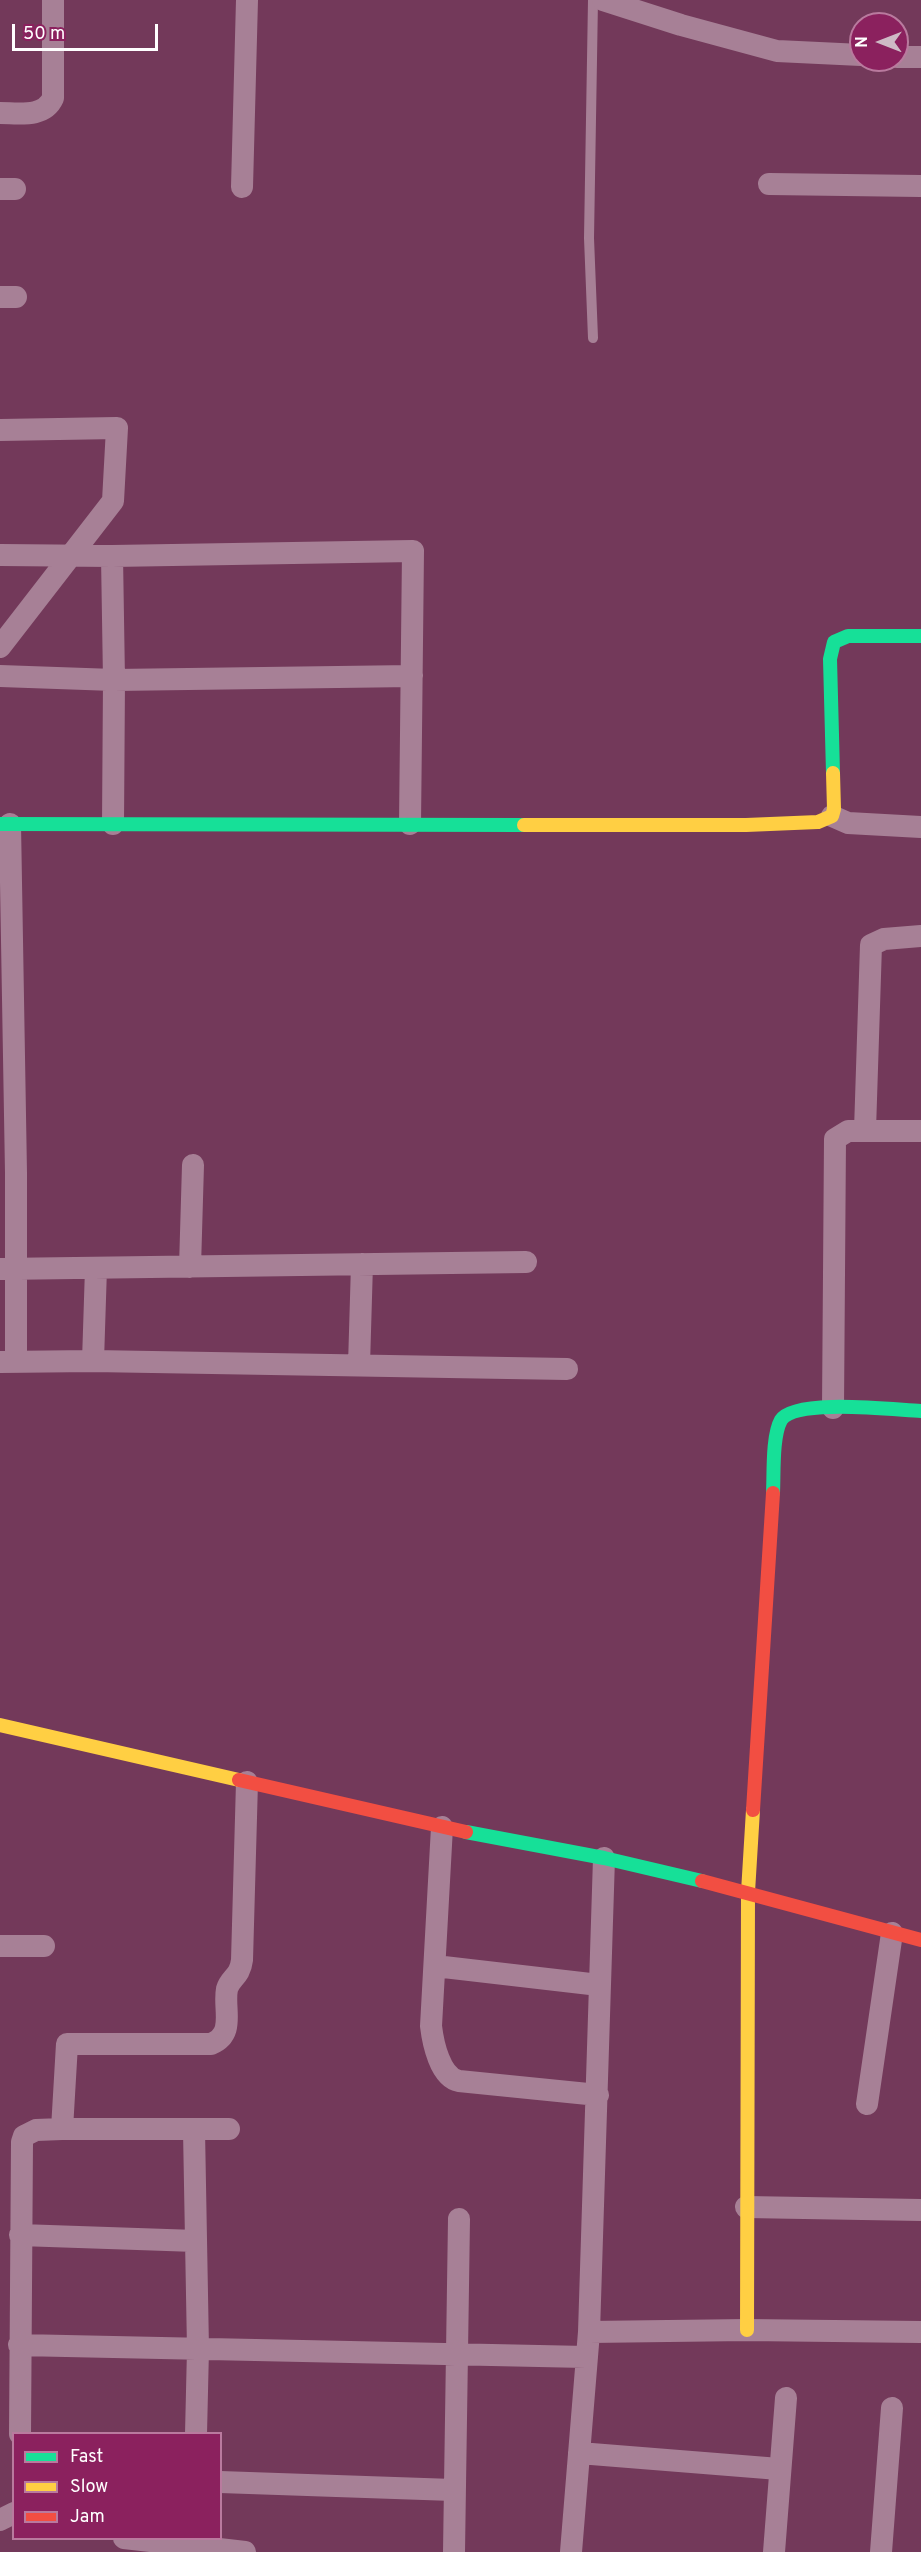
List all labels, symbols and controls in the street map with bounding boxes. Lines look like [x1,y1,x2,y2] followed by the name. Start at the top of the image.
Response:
[15,12,160,50] scale bar
[849,12,909,72] north arrow
[23,23,65,46] text: 50 m
[853,36,873,48] text: N
[12,2432,222,2540] legend
[70,2446,103,2469] text: Fast
[70,2476,108,2499] text: Slow
[70,2506,105,2529] text: Jam

